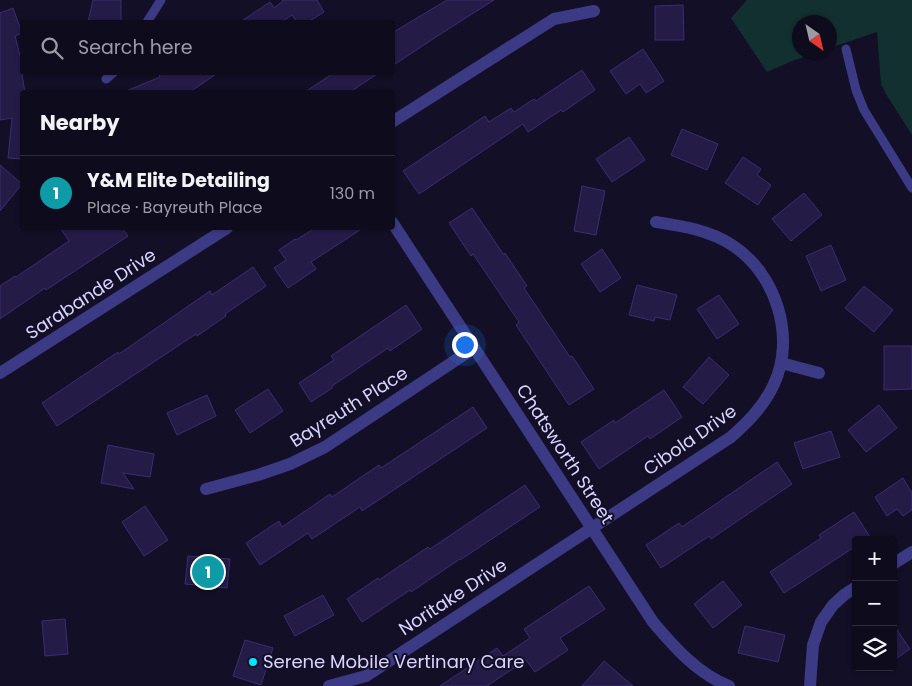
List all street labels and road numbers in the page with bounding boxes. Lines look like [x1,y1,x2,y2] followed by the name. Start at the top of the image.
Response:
[21,242,161,345] street label: Sarabande Drive
[285,360,412,453] street label: Bayreuth Place
[511,379,620,529] street label: Chatsworth Street
[638,398,741,481] street label: Cibola Drive
[394,552,512,641] street label: Noritake Drive

